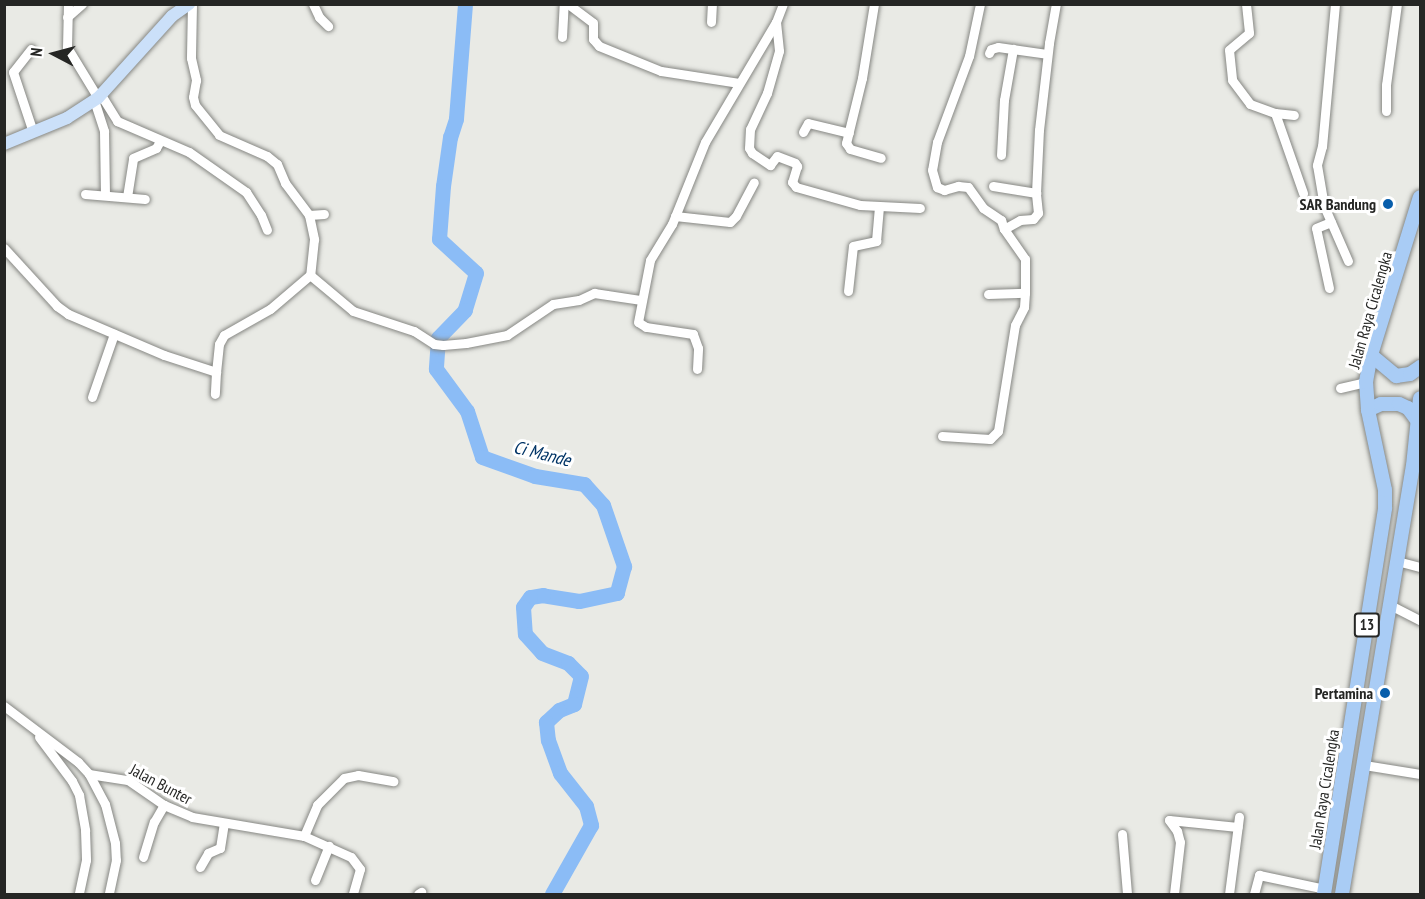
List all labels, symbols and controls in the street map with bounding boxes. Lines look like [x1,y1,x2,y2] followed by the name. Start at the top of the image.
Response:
[24,24,84,84] north arrow
[26,47,46,57] text: N
[1299,194,1376,214] place label: SAR Bandung
[1381,197,1395,211] marker: SAR Bandung
[1344,249,1396,371] street label: Jalan Raya Cicalengka
[511,437,573,471] water label: Ci Mande
[1354,613,1380,637] road number: 13
[1315,683,1373,703] place label: Pertamina
[1378,686,1392,700] marker: Pertamina
[1305,728,1343,850] street label: Jalan Raya Cicalengka
[127,760,195,808] street label: Jalan Bunter

